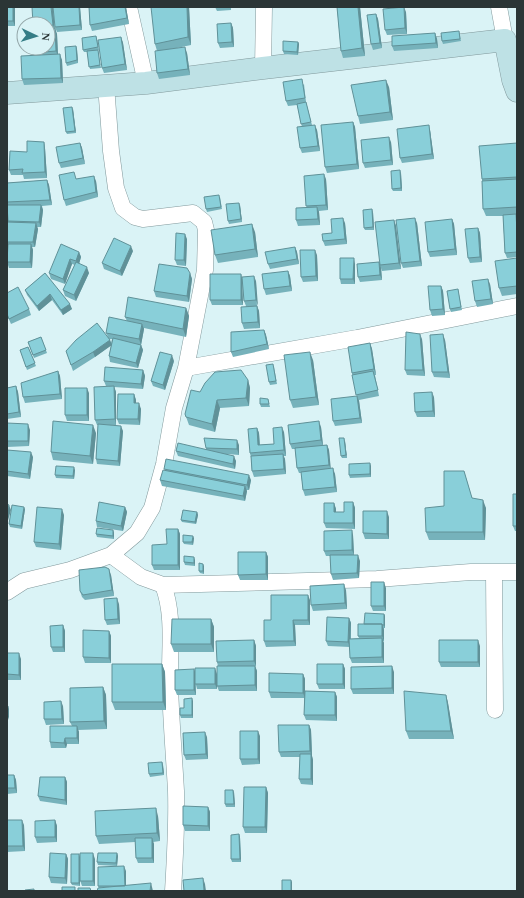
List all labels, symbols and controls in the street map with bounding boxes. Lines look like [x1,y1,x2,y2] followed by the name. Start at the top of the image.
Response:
[16,16,56,56] north arrow
[40,32,52,41] text: N

